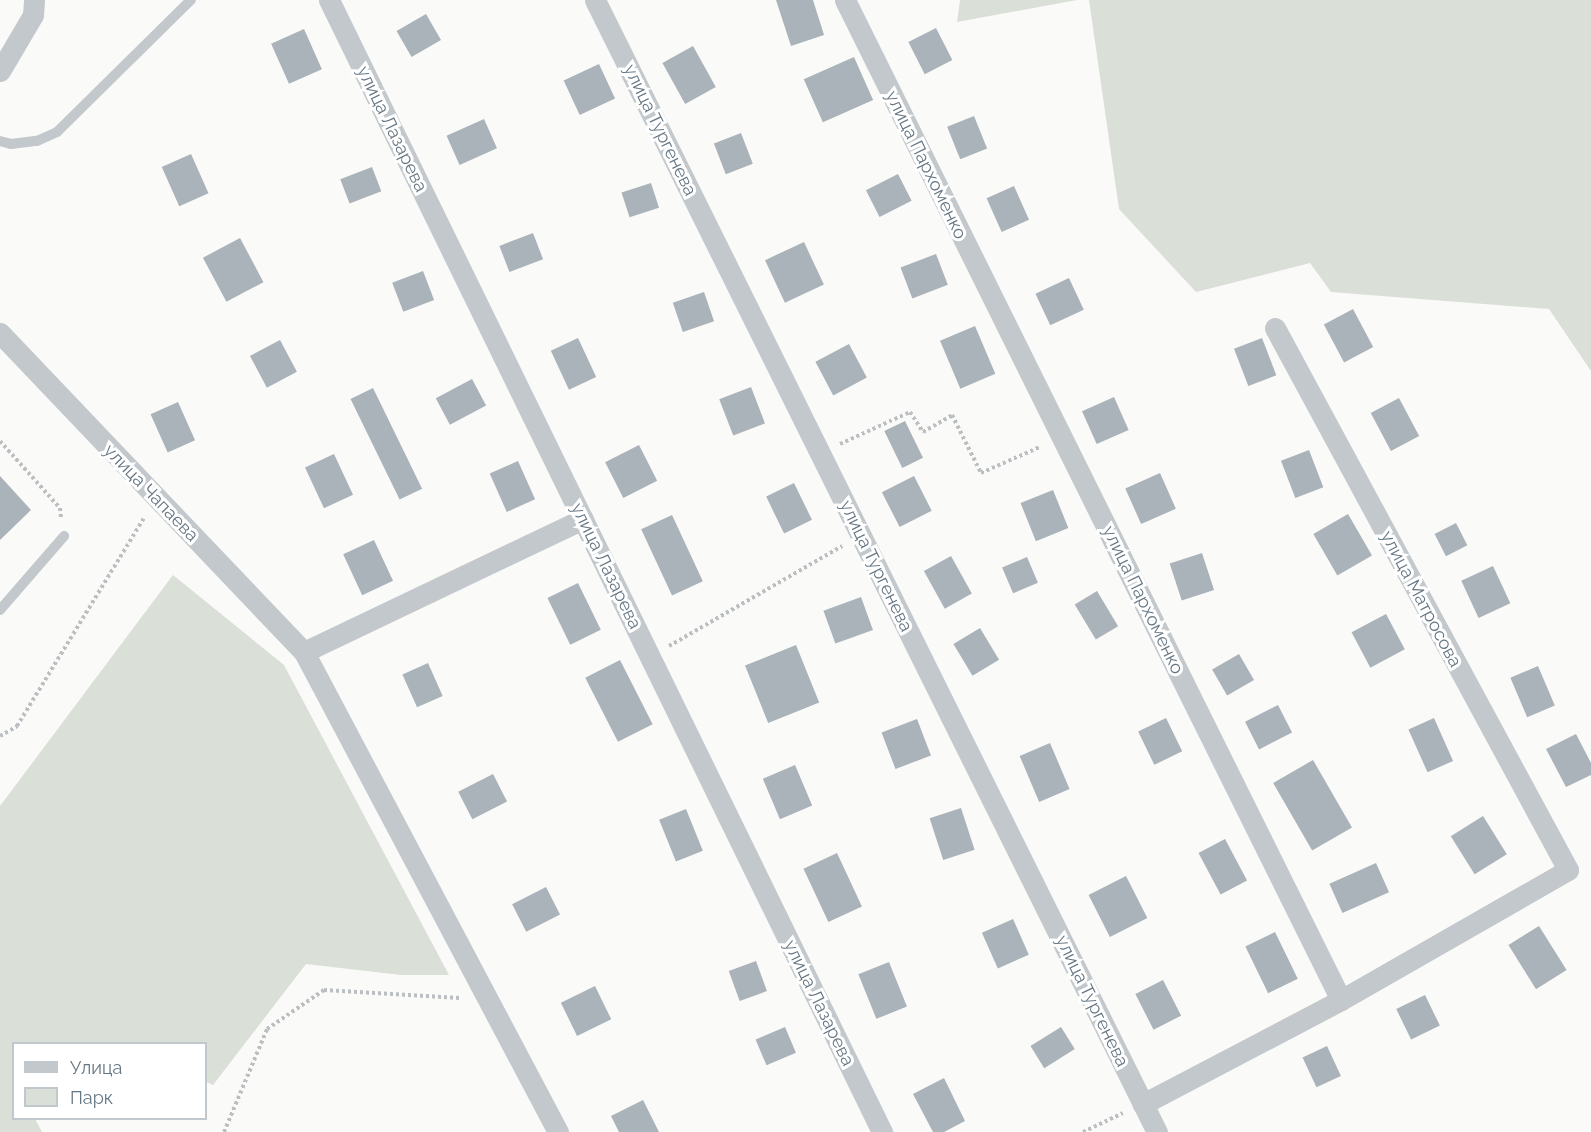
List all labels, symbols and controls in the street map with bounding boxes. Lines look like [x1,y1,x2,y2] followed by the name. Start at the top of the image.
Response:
[619,60,701,200] street label: улица Тургенева
[352,62,432,196] street label: улица Лазарева
[881,87,971,243] street label: улица Пархоменко
[99,440,203,546] street label: улица Чапаева
[835,496,917,636] street label: улица Тургенева
[566,499,646,633] street label: улица Лазарева
[1098,522,1188,678] street label: улица Пархоменко
[1376,527,1466,671] street label: улица Матросова
[1051,931,1133,1071] street label: улица Тургенева
[779,936,859,1070] street label: улица Лазарева
[12,1042,207,1120] legend
[70,1057,122,1078] text: Улица
[70,1087,113,1108] text: Парк

